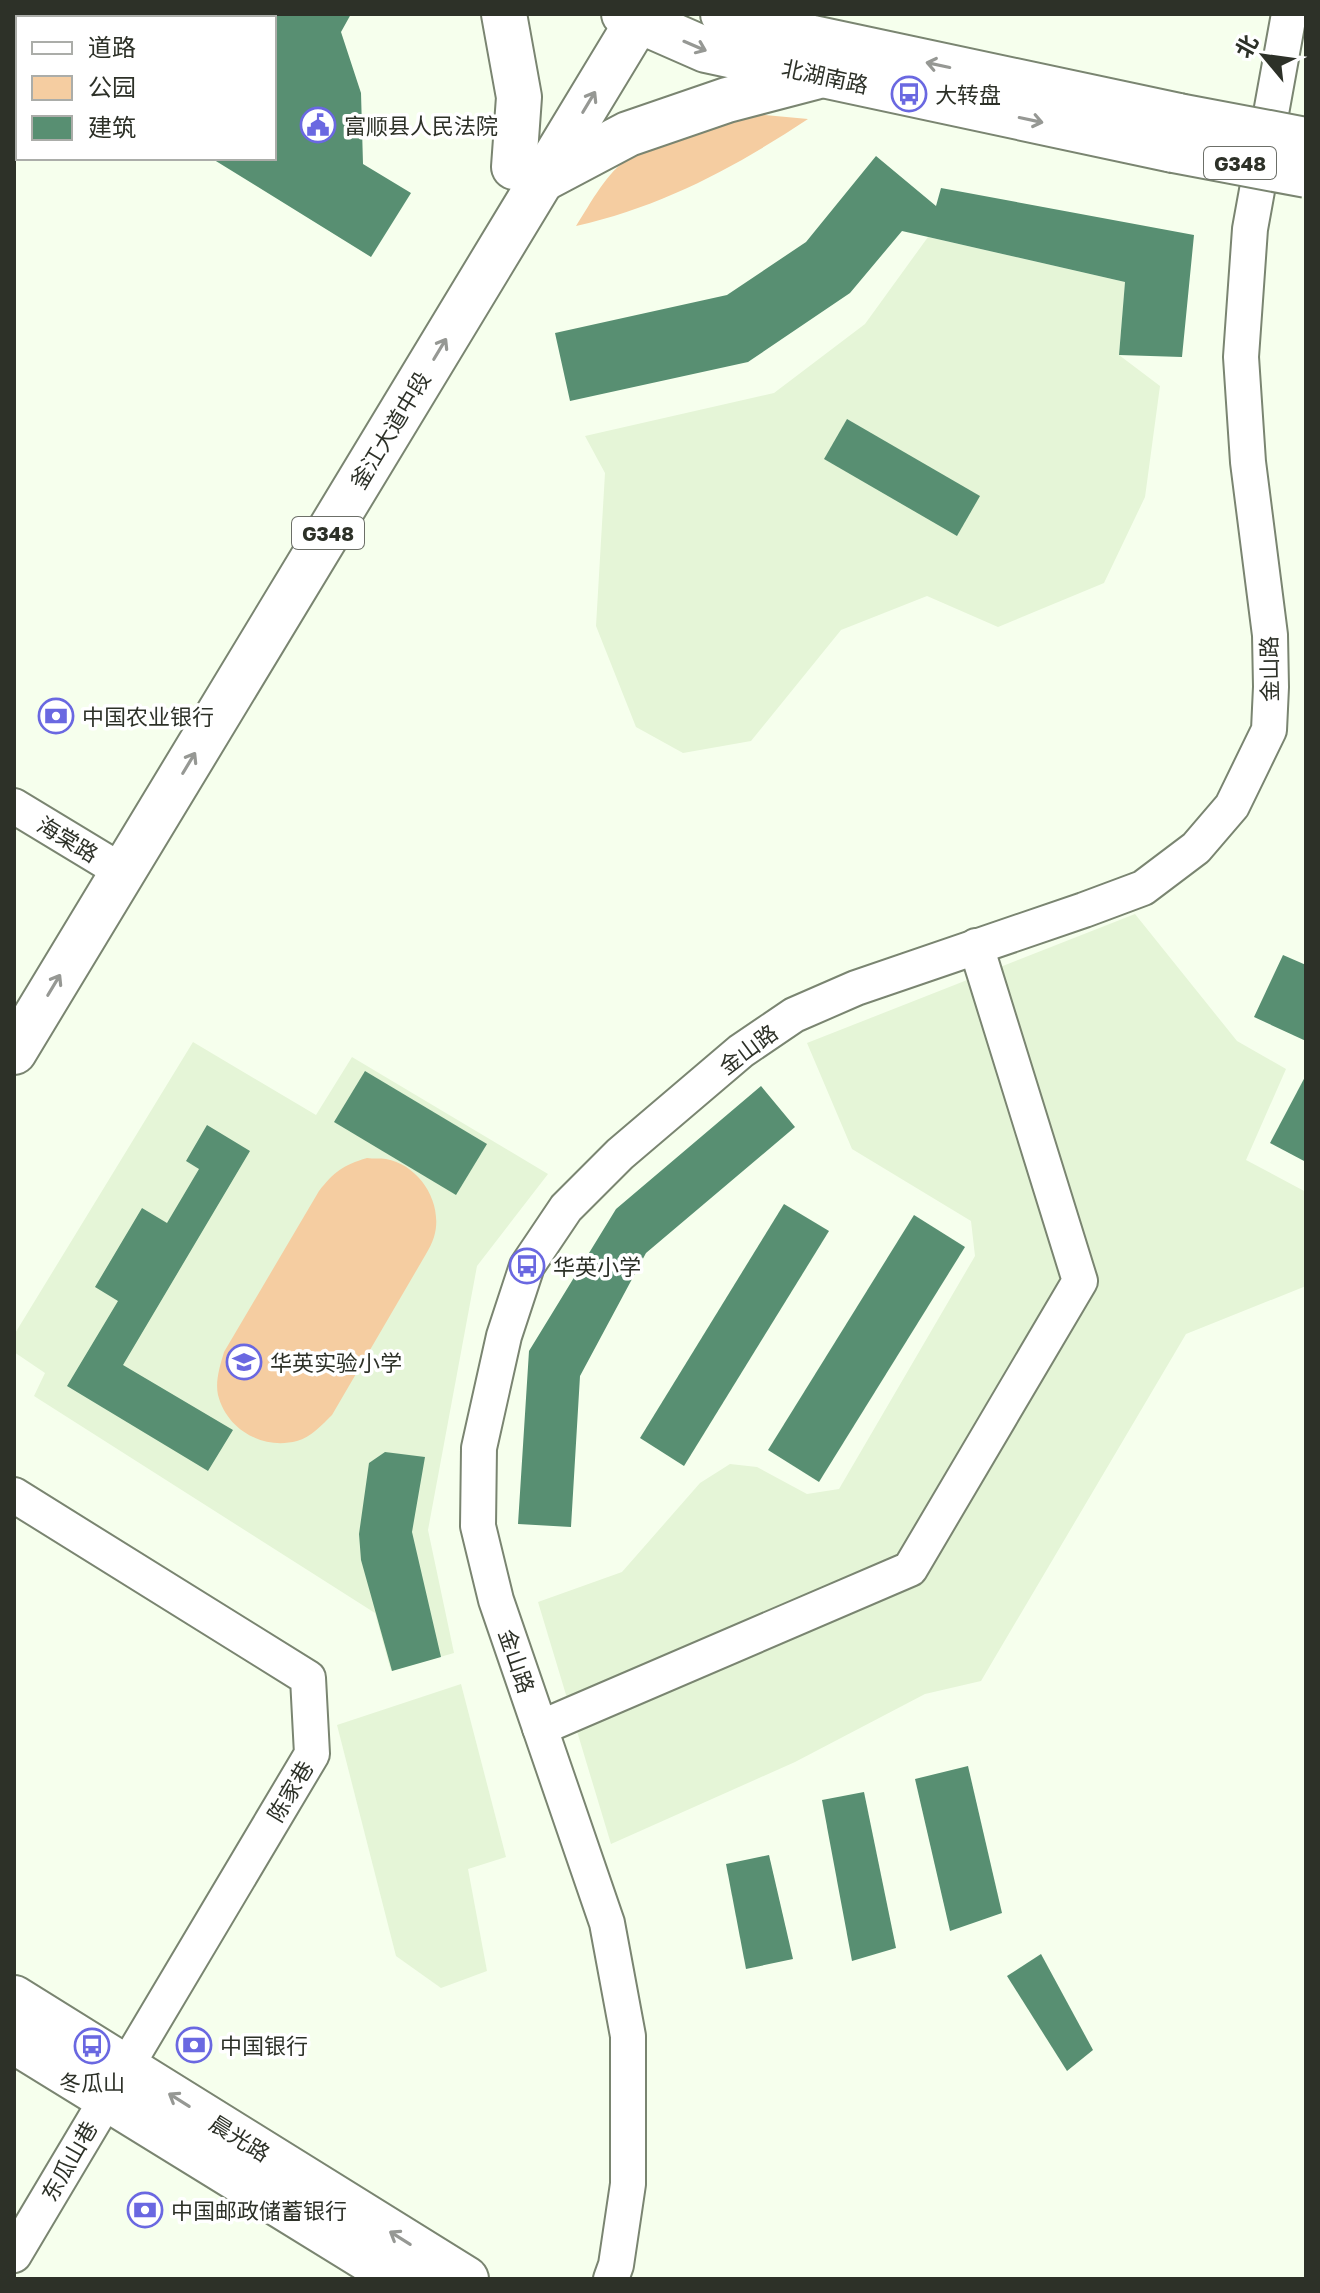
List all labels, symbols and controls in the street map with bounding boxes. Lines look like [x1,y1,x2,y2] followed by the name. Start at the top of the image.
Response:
[16,16,276,160] legend
[1224,16,1304,96] north arrow
[1229,30,1263,62] text: 北
[88,32,136,61] text: 道路
[682,39,707,54] one-way arrow
[779,54,871,98] street label: 北湖南路
[926,57,951,72] one-way arrow
[88,72,136,101] text: 公园
[890,75,928,113] bus stop icon: 大转盘
[935,81,1001,108] place label: 大转盘
[581,91,597,114] one-way arrow
[299,106,337,144] public building icon: 富顺县人民法院
[88,112,136,141] text: 建筑
[344,112,498,139] place label: 富顺县人民法院
[1018,113,1043,128] one-way arrow
[1204,147,1276,179] road number: G348
[432,338,448,361] one-way arrow
[344,366,436,494] street label: 釜江大道中段
[292,517,364,549] road number: G348
[1255,636,1283,702] street label: 金山路
[37,697,75,735] bank icon: 中国农业银行
[82,703,214,730] place label: 中国农业银行
[181,752,197,775] one-way arrow
[33,810,103,868] street label: 海棠路
[47,974,63,997] one-way arrow
[714,1018,782,1080] street label: 金山路
[508,1247,546,1285] bus stop icon: 华英小学
[553,1253,641,1280] place label: 华英小学
[225,1343,263,1381] school or university icon: 华英实验小学
[270,1349,402,1376] place label: 华英实验小学
[493,1625,541,1697] street label: 金山路
[261,1756,319,1826] street label: 陈家巷
[175,2026,213,2064] bank icon: 中国银行
[73,2027,111,2065] bus stop icon: 冬瓜山
[220,2032,308,2059] place label: 中国银行
[59,2069,125,2096] place label: 冬瓜山
[168,2092,191,2108] one-way arrow
[205,2109,275,2167] street label: 晨光路
[35,2116,103,2206] street label: 东瓜山巷
[126,2191,164,2229] bank icon: 中国邮政储蓄银行
[171,2197,347,2224] place label: 中国邮政储蓄银行
[389,2229,412,2245] one-way arrow

